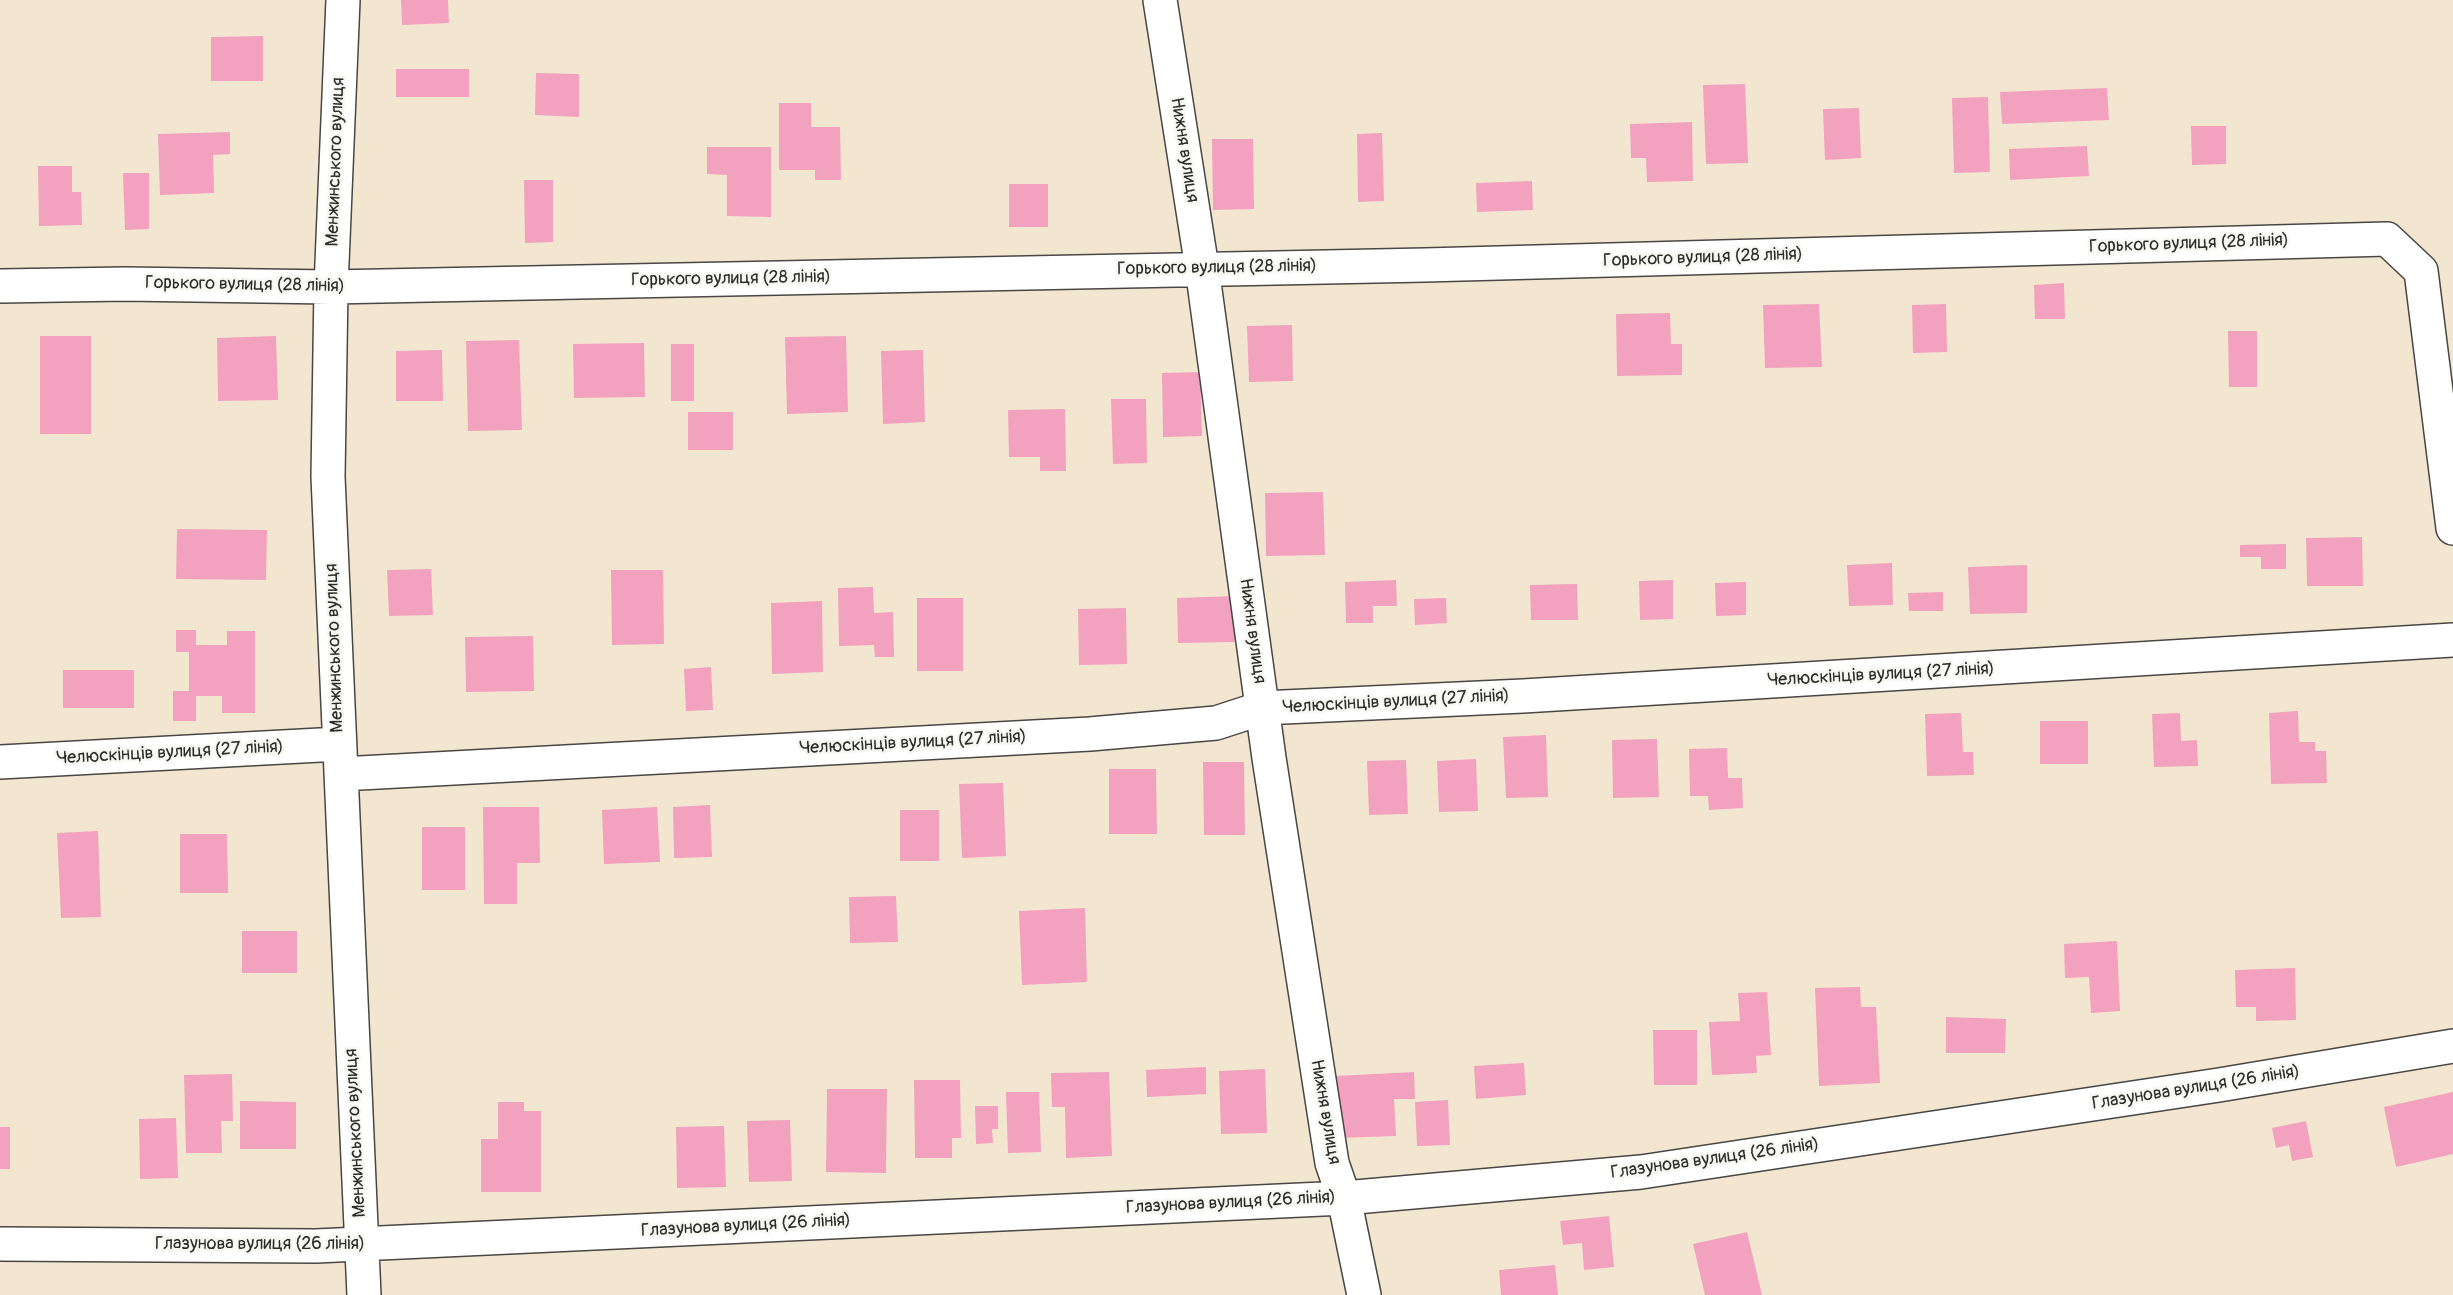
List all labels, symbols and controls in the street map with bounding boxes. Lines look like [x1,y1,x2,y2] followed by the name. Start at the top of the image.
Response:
[322,77,350,247] street label: Менжинського вулиця
[1165,96,1203,204] street label: Нижня вулиця
[2089,230,2289,258] street label: Горького вулиця (28 лiнiя)
[1603,244,1803,272] street label: Горького вулиця (28 лiнiя)
[1117,255,1317,281] street label: Горького вулиця (28 лiнiя)
[631,266,831,292] street label: Горького вулиця (28 лiнiя)
[145,272,345,298] street label: Горького вулиця (28 лiнiя)
[321,563,349,733] street label: Менжинського вулиця
[1234,577,1270,685] street label: Нижня вулиця
[1767,658,1995,692] street label: Челюскінців вулиця (27 лiнiя)
[1282,685,1510,719] street label: Челюскінців вулиця (27 лiнiя)
[799,726,1027,760] street label: Челюскінців вулиця (27 лiнiя)
[56,736,284,770] street label: Челюскінців вулиця (27 лiнiя)
[341,1048,371,1218] street label: Менжинського вулиця
[1305,1058,1345,1166] street label: Нижня вулиця
[2091,1061,2301,1115] street label: Глазунова вулиця (26 лiнiя)
[1609,1134,1821,1184] street label: Глазунова вулиця (26 лiнiя)
[1126,1187,1336,1219] street label: Глазунова вулиця (26 лiнiя)
[641,1210,851,1242] street label: Глазунова вулиця (26 лiнiя)
[155,1233,365,1255] street label: Глазунова вулиця (26 лiнiя)

